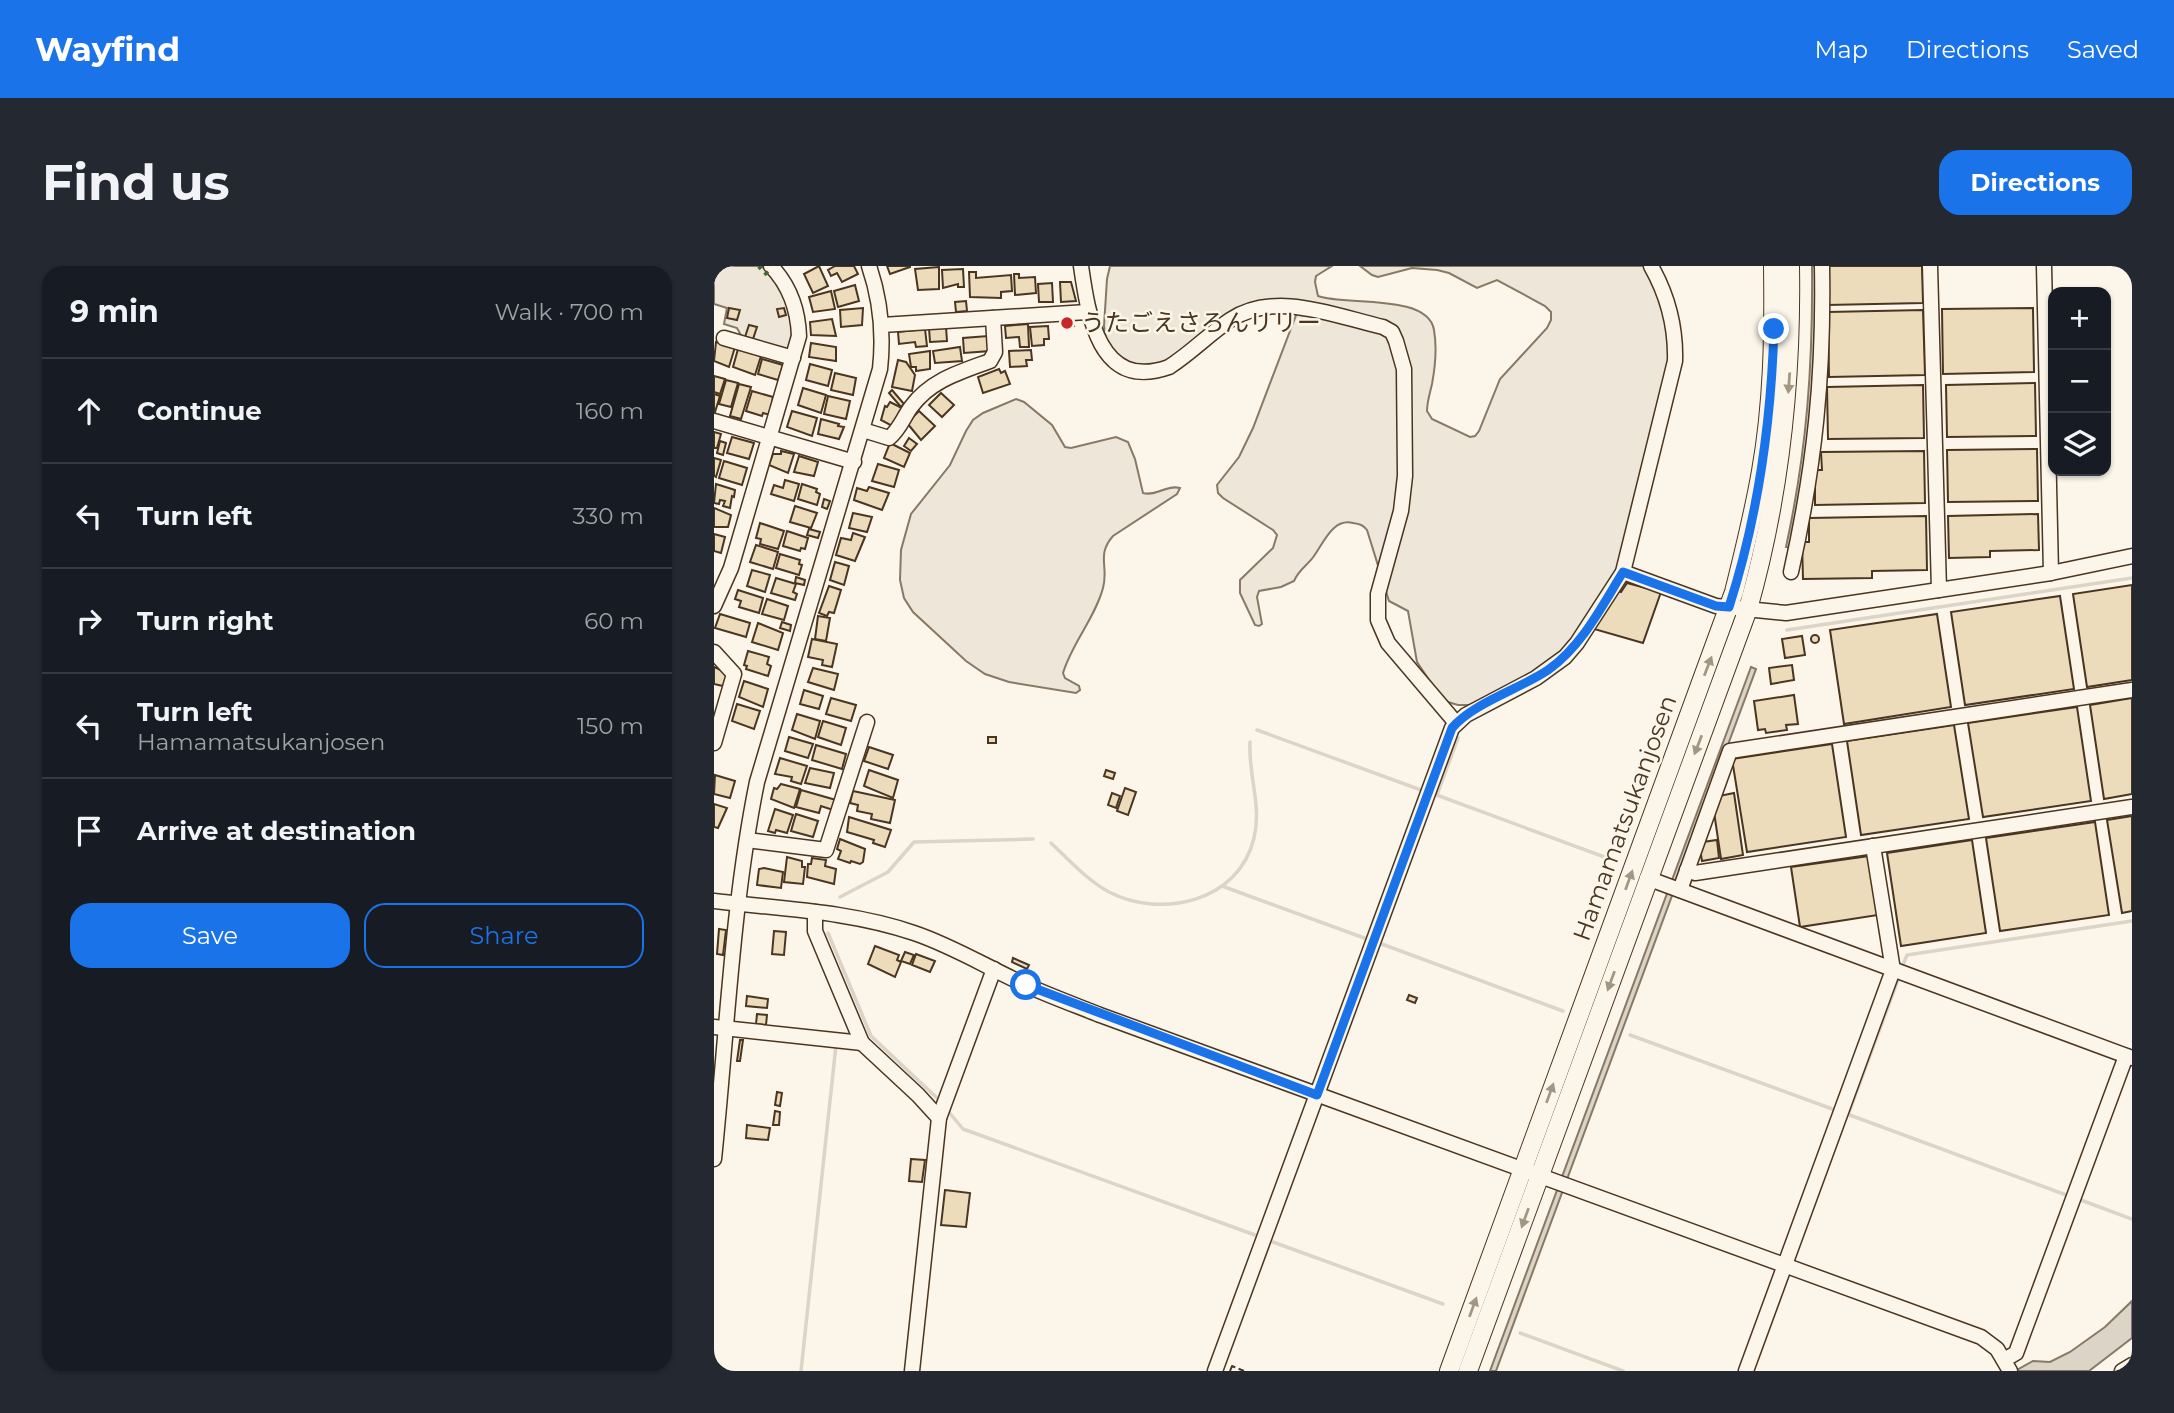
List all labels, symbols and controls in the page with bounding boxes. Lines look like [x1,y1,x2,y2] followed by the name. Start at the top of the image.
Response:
[35,29,180,69] text: Wayfind
[1815,35,1868,64] text: Map
[1906,35,2029,64] text: Directions
[2067,35,2139,64] text: Saved
[1939,150,2132,215] button: Directions
[42,153,230,212] text: Find us
[2048,287,2111,476] map controls
[2048,287,2111,350] button: +
[70,293,159,330] text: 9 min
[494,298,644,326] text: Walk · 700 m
[1081,308,1321,337] place label: うたごえさろんリリー
[1758,313,1789,344] route end
[1059,315,1075,331] marker: うたごえさろんリリー
[2048,350,2111,413] button: −
[1783,372,1794,394] one-way arrow
[70,392,108,430] icon: ahead
[137,395,262,427] text: Continue
[576,397,644,425] text: 160 m
[2048,413,2111,476] button: layers
[70,497,108,535] icon: left
[137,500,253,532] text: Turn left
[573,502,644,530] text: 330 m
[70,602,108,640] icon: right
[137,605,273,637] text: Turn right
[584,607,644,635] text: 60 m
[1702,656,1713,677] one-way arrow
[1567,691,1682,945] street label: Hamamatsukanjosen
[137,696,253,728] text: Turn left
[70,707,108,745] icon: left
[577,712,644,740] text: 150 m
[137,728,385,756] text: Hamamatsukanjosen
[1692,734,1703,755] one-way arrow
[70,812,108,850] icon: arrive
[137,815,416,847] text: Arrive at destination
[1624,869,1635,890] one-way arrow
[70,903,350,968] button: Save
[364,903,644,968] button: Share
[1010,969,1041,1000] route start
[1605,971,1616,992] one-way arrow
[1545,1082,1556,1103] one-way arrow
[1519,1207,1530,1228] one-way arrow
[1468,1296,1479,1317] one-way arrow

